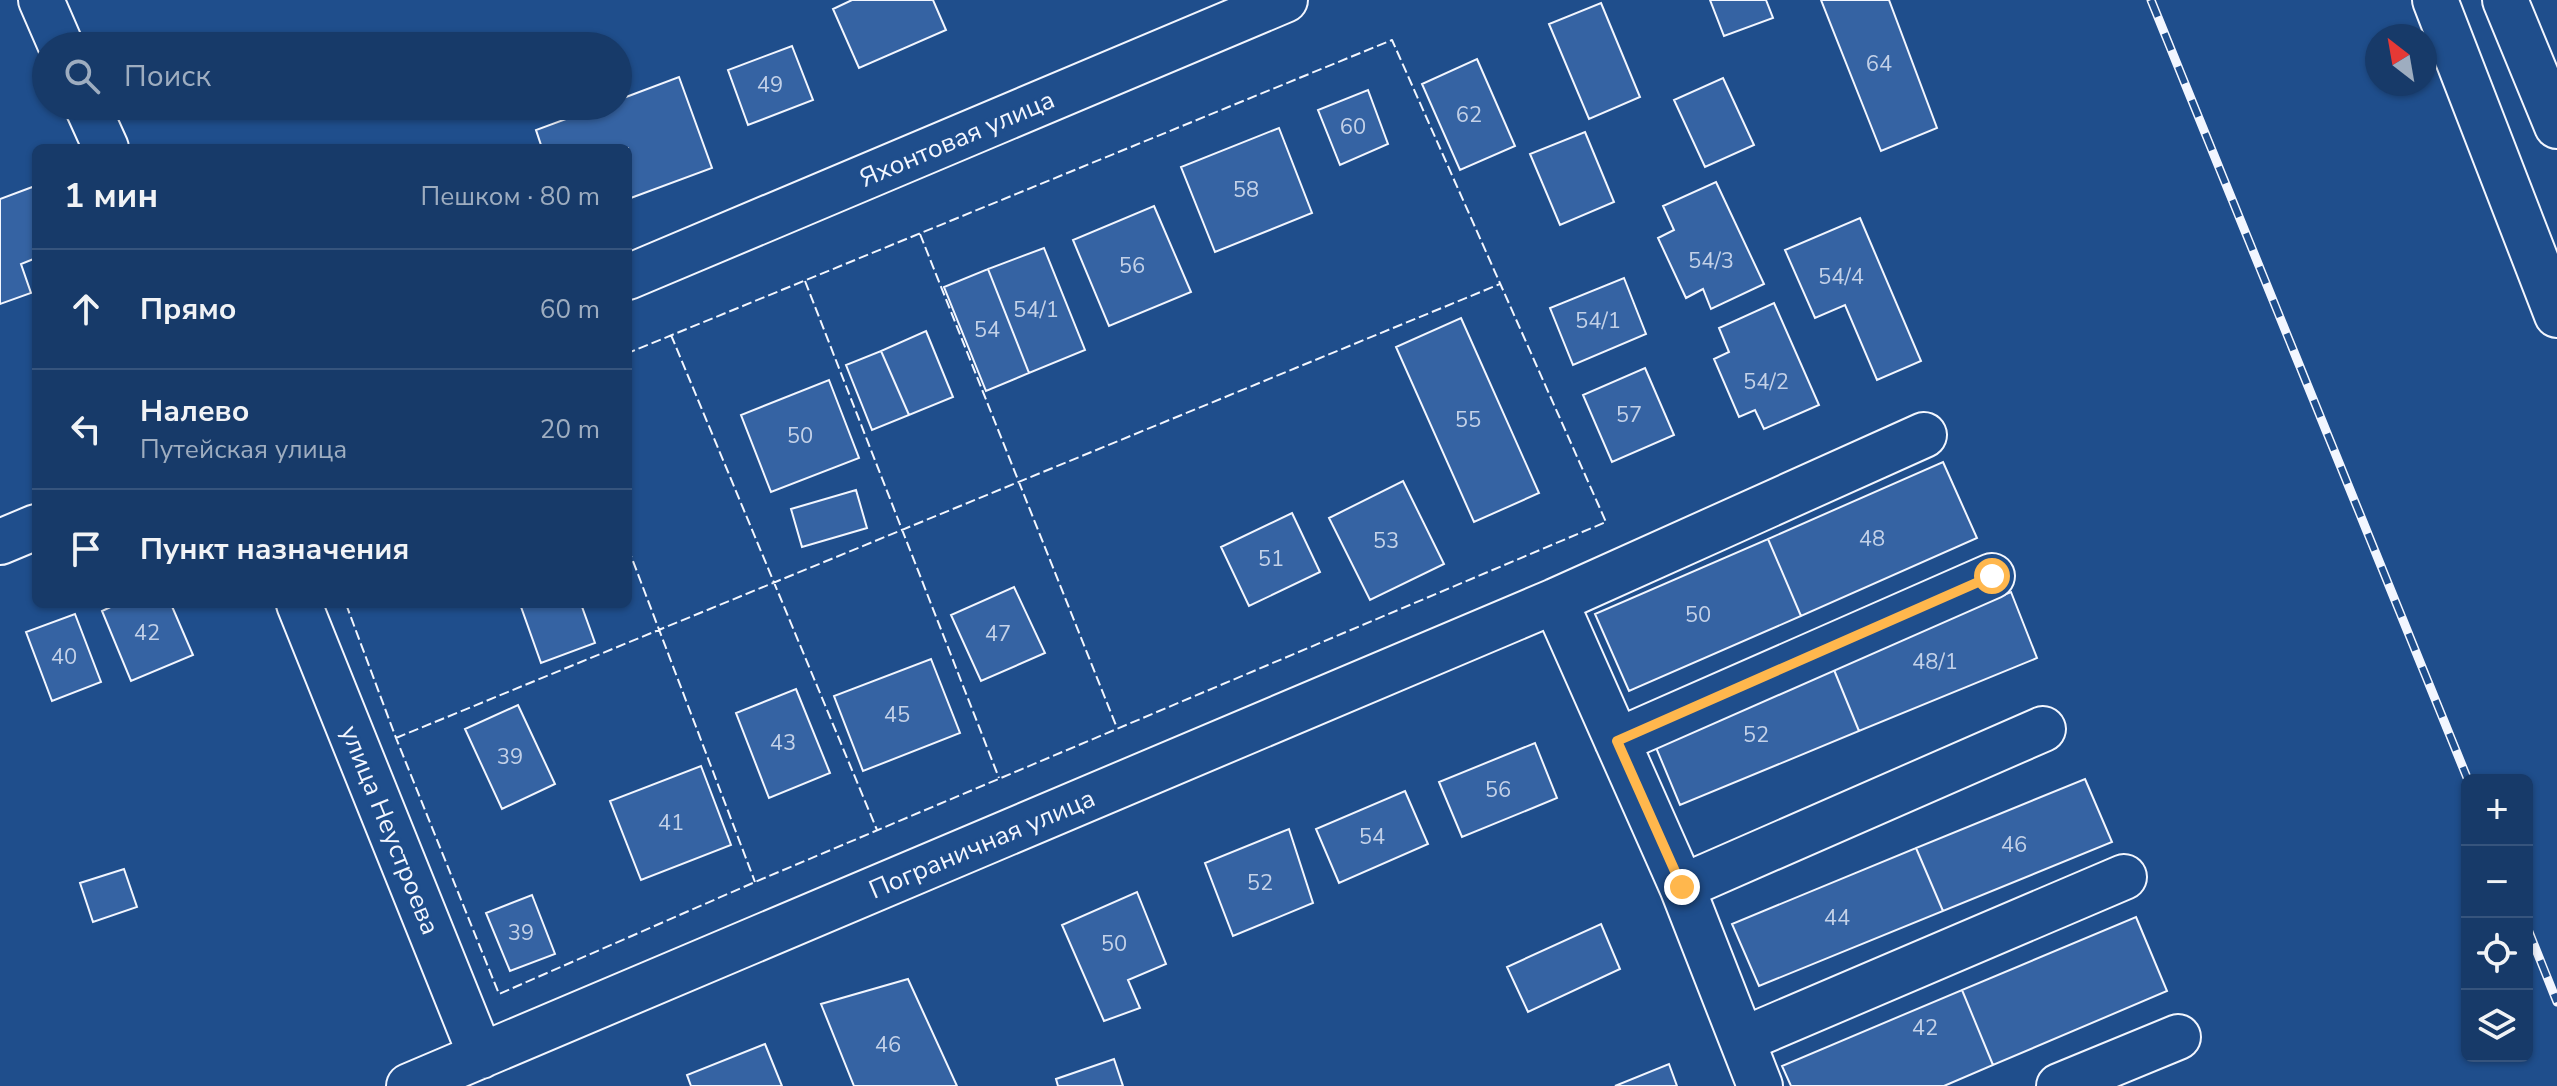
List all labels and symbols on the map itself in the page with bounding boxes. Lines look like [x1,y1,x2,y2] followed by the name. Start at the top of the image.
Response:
[2365,24,2437,96] north arrow
[1866,49,1892,79] house number: 64
[757,70,783,100] house number: 49
[854,82,1060,196] street label: Яхонтовая улица
[1456,100,1482,130] house number: 62
[1340,112,1366,142] house number: 60
[1233,175,1259,205] house number: 58
[1688,246,1734,276] house number: 54/3
[1119,251,1145,281] house number: 56
[1818,262,1864,292] house number: 54/4
[1013,295,1059,325] house number: 54/1
[1575,306,1621,336] house number: 54/1
[974,315,1000,345] house number: 54
[1743,367,1789,397] house number: 54/2
[1616,400,1642,430] house number: 57
[1455,405,1481,435] house number: 55
[787,421,813,451] house number: 50
[1859,524,1885,554] house number: 48
[1373,526,1399,556] house number: 53
[1258,544,1284,574] house number: 51
[1974,558,2010,594] route start
[1685,600,1711,630] house number: 50
[134,618,160,648] house number: 42
[985,619,1011,649] house number: 47
[51,642,77,672] house number: 40
[1912,647,1958,677] house number: 48/1
[884,700,910,730] house number: 45
[332,720,448,940] street label: улица Неустроева
[1743,720,1769,750] house number: 52
[770,728,796,758] house number: 43
[497,742,523,772] house number: 39
[1485,775,1511,805] house number: 56
[864,781,1100,907] street label: Пограничная улица
[658,808,684,838] house number: 41
[1359,822,1385,852] house number: 54
[2001,830,2027,860] house number: 46
[1247,868,1273,898] house number: 52
[1664,869,1700,905] route end
[1824,903,1850,933] house number: 44
[508,918,534,948] house number: 39
[1101,929,1127,959] house number: 50
[1912,1013,1938,1043] house number: 42
[875,1030,901,1060] house number: 46

